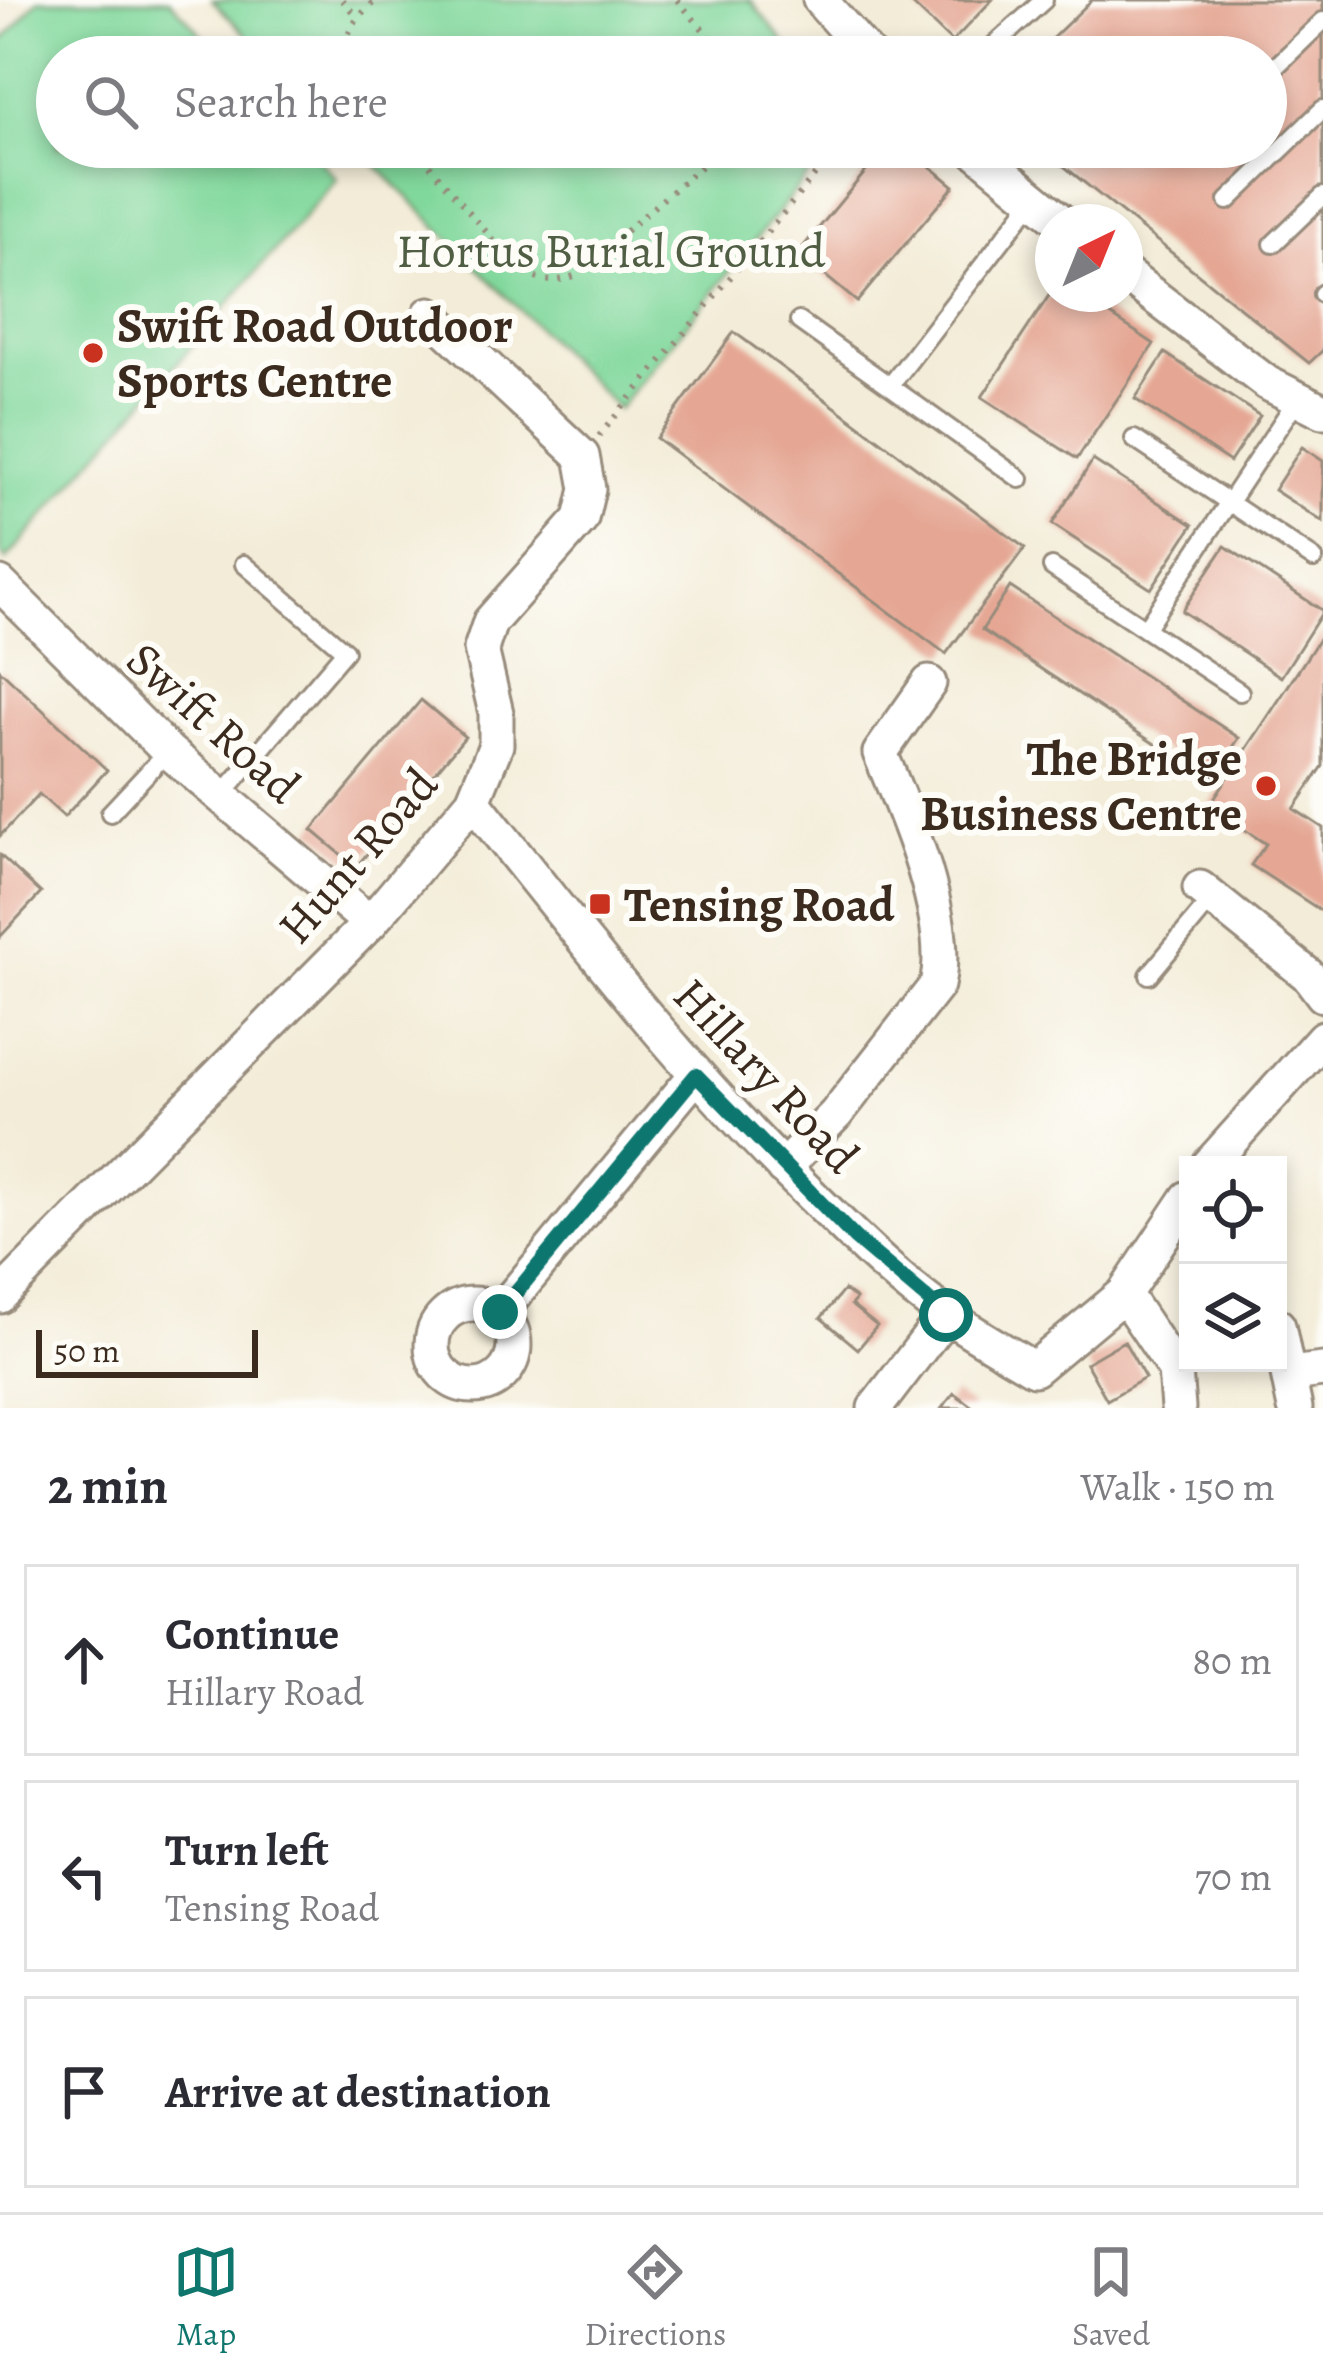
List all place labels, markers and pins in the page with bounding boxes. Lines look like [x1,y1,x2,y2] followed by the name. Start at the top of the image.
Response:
[117,293,513,414] place label: Swift Road Outdoor Sports Centre
[80,340,106,366] marker: Swift Road Outdoor Sports Centre
[920,726,1242,847] place label: The Bridge Business Centre
[1253,773,1279,799] marker: The Bridge Business Centre
[624,872,895,938] place label: Tensing Road
[587,891,613,917] marker: Tensing Road

